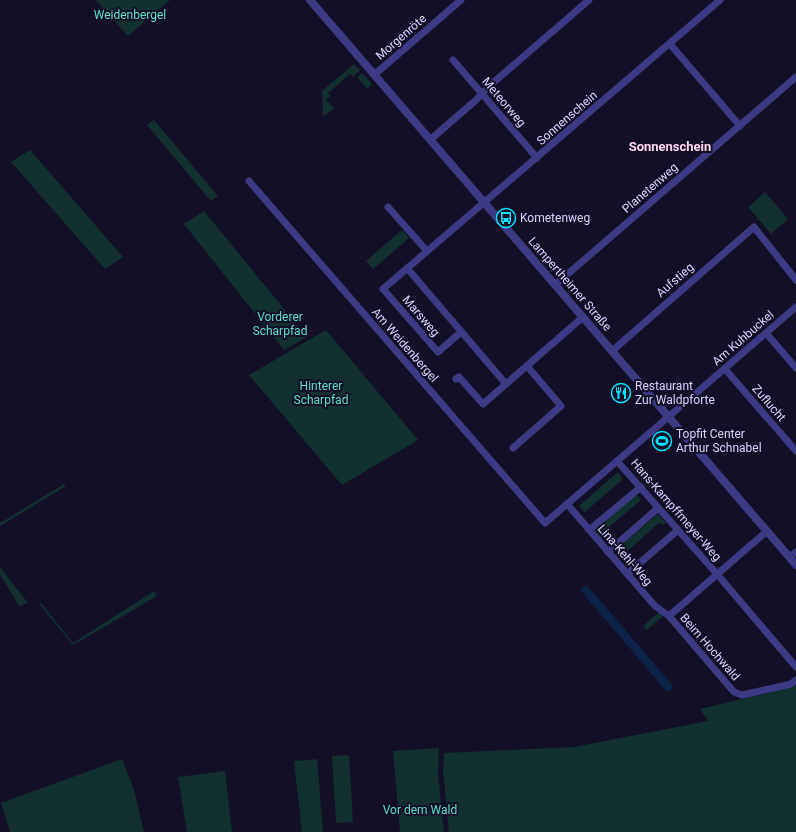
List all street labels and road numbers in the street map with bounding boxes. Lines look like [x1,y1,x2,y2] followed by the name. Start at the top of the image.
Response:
[373,11,429,63] street label: Morgenröte
[479,74,529,130] street label: Meteorweg
[534,88,600,148] street label: Sonnenschein
[619,160,681,216] street label: Planetenweg
[525,234,615,334] street label: Lampertheimer Straße
[654,260,696,300] street label: Aufstieg
[400,293,442,339] street label: Marsweg
[369,305,441,385] street label: Am Weidenbergel
[709,308,777,368] street label: Am Kuhbuckel
[749,382,789,424] street label: Zuflucht
[628,456,724,564] street label: Hans-Kampffmeyer-Weg
[595,522,655,588] street label: Lina-Kehl-Weg
[677,611,743,683] street label: Beim Hochwald

